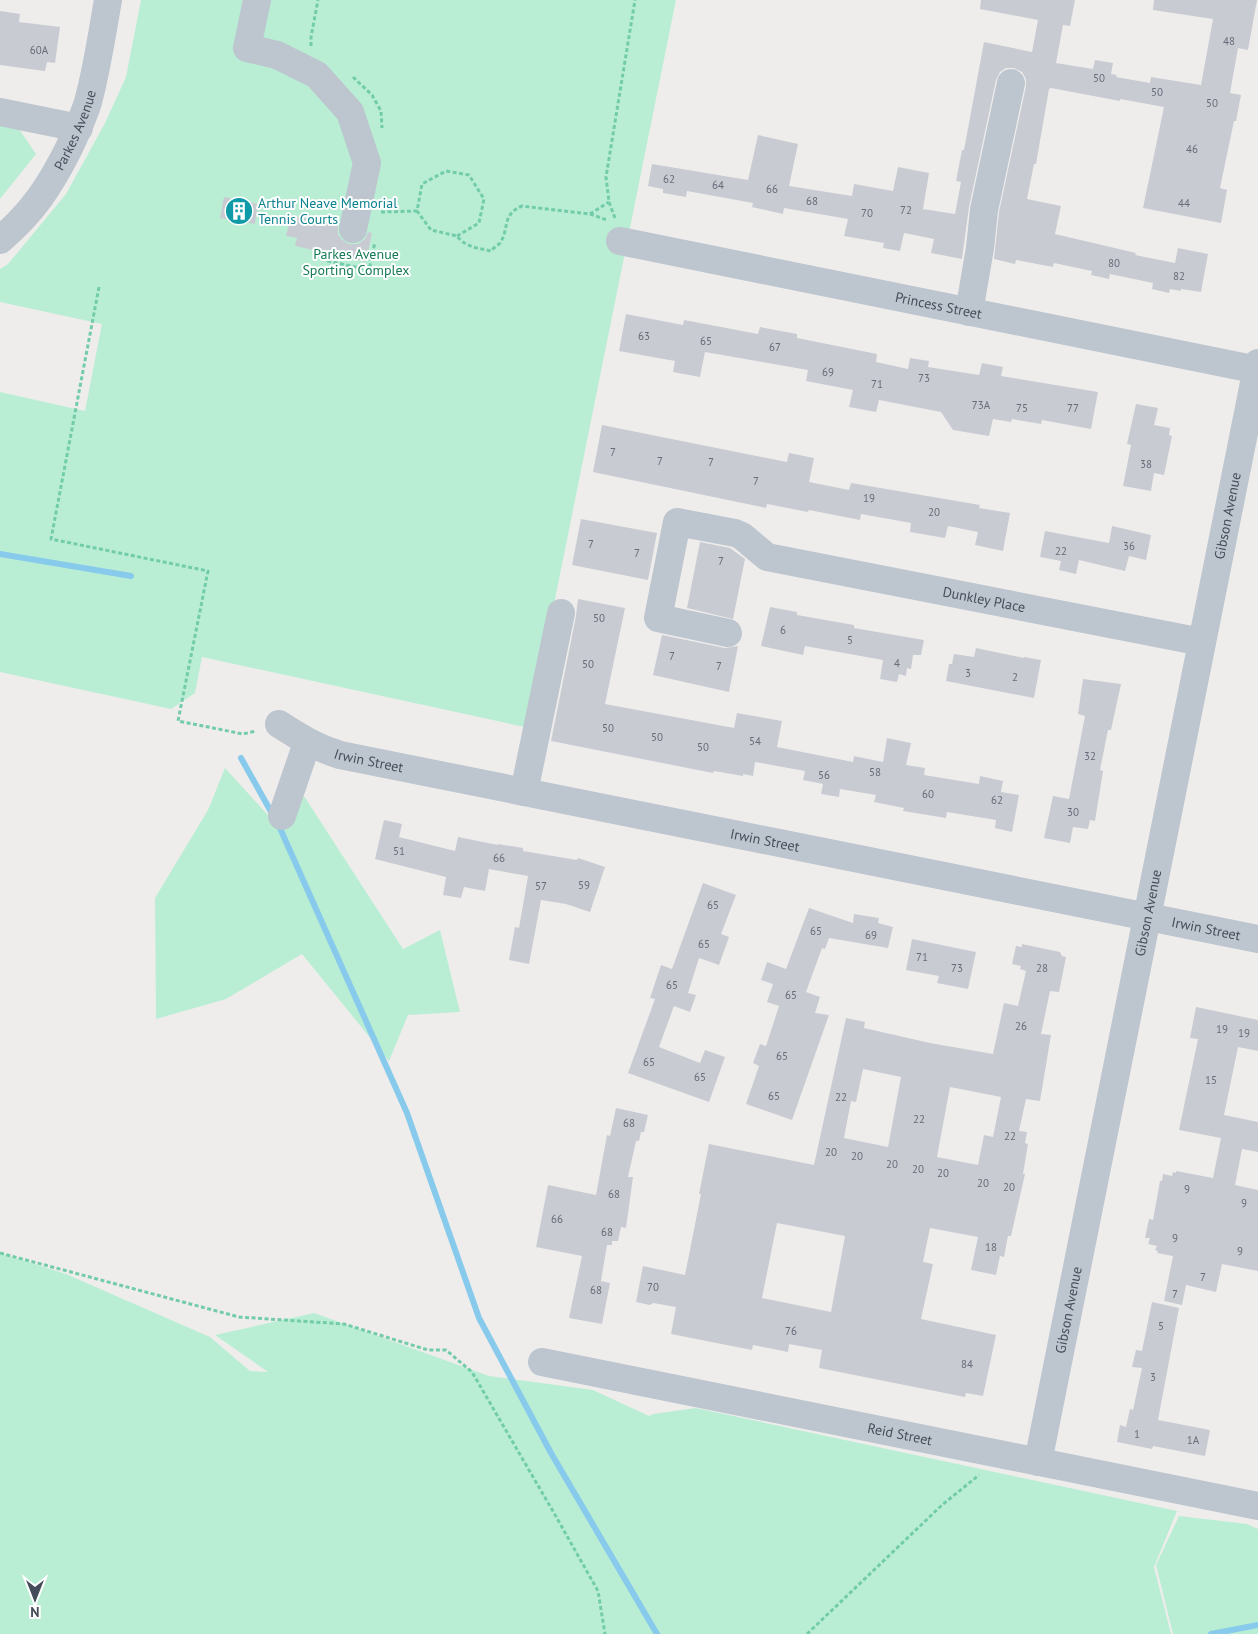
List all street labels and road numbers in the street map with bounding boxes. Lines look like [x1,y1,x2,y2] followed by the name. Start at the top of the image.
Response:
[50,88,100,173] street label: Parkes Avenue
[894,288,984,323] street label: Princess Street
[1210,471,1245,561] street label: Gibson Avenue
[941,583,1027,616] street label: Dunkley Place
[332,745,405,777] street label: Irwin Street
[729,824,801,856] street label: Irwin Street
[1130,868,1165,958] street label: Gibson Avenue
[1170,913,1243,944] street label: Irwin Street
[1051,1265,1086,1355] street label: Gibson Avenue
[866,1419,934,1449] street label: Reid Street

